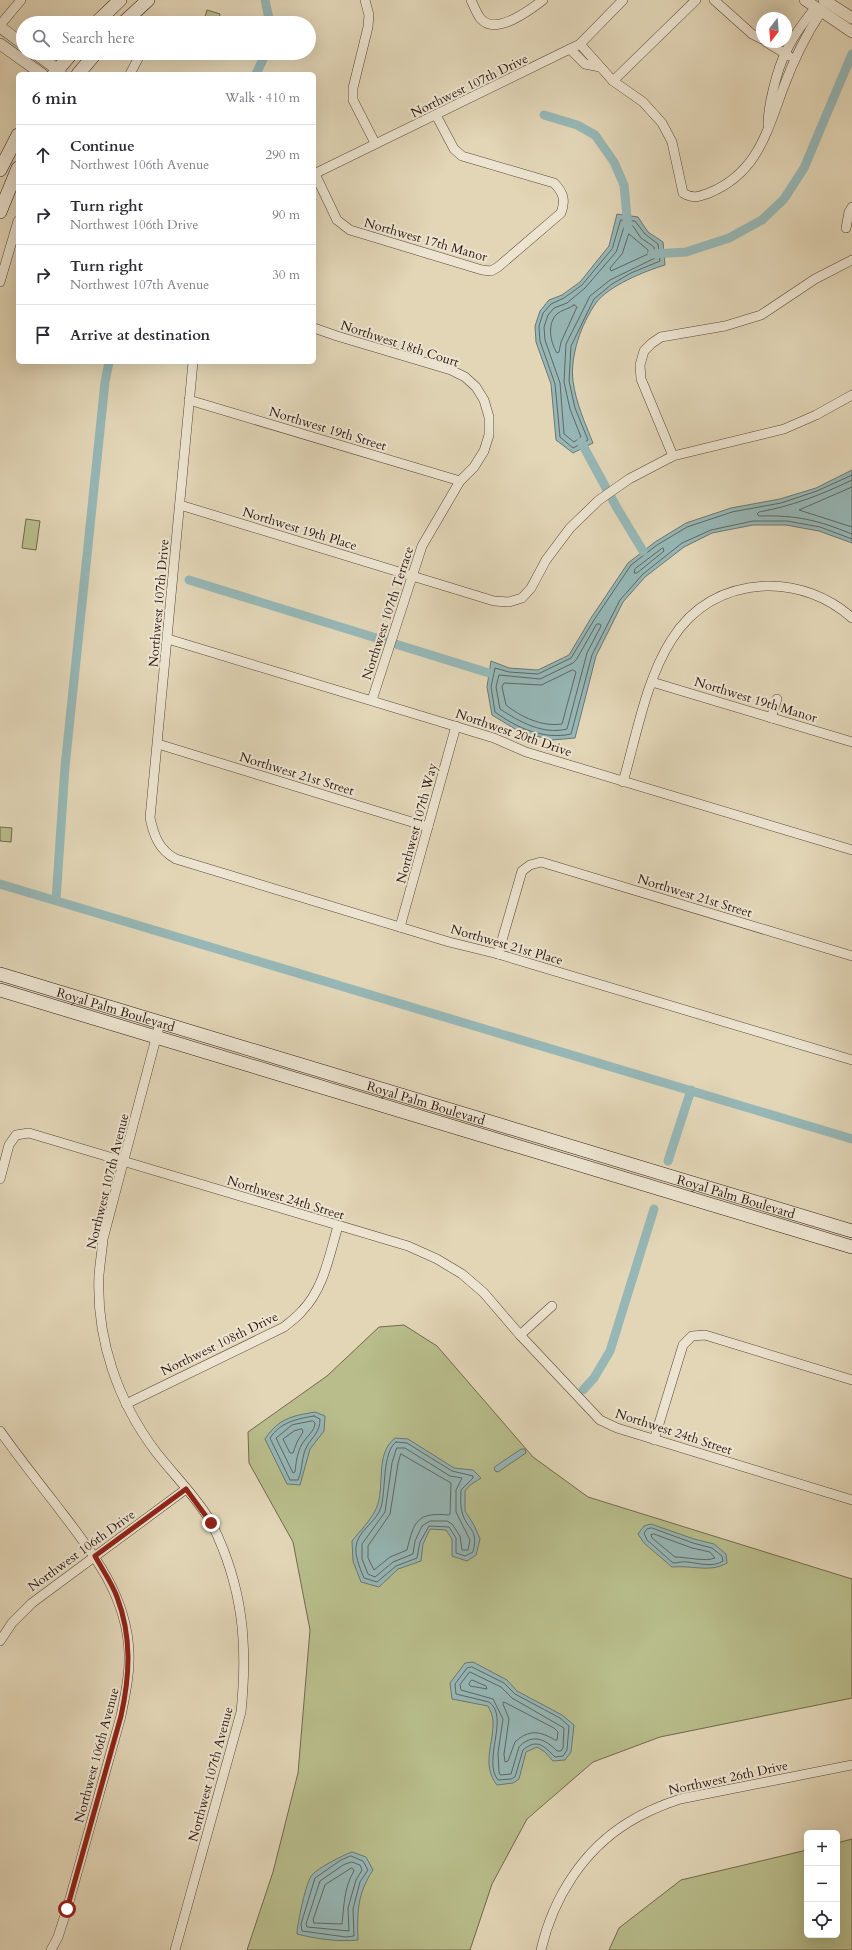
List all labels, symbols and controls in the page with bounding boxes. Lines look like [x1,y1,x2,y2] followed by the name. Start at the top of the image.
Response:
[756,12,792,48] north arrow
[16,16,316,60] search box
[30,27,52,49] icon: search
[62,28,135,48] text: Search here
[408,50,531,122] street label: Northwest 107th Drive
[32,87,77,110] text: 6 min
[225,89,300,107] text: Walk · 410 m
[70,136,135,156] text: Continue
[32,144,54,166] icon: ahead
[266,146,300,164] text: 290 m
[70,156,209,174] text: Northwest 106th Avenue
[70,196,143,216] text: Turn right
[32,204,54,226] icon: right
[272,206,300,224] text: 90 m
[362,214,490,266] street label: Northwest 17th Manor
[70,216,199,234] text: Northwest 106th Drive
[70,256,143,276] text: Turn right
[32,264,54,286] icon: right
[272,266,300,284] text: 30 m
[70,276,209,294] text: Northwest 107th Avenue
[338,316,461,372] street label: Northwest 18th Court
[32,324,54,346] icon: arrive
[70,325,210,345] text: Arrive at destination
[267,403,389,455] street label: Northwest 19th Street
[240,503,359,555] street label: Northwest 19th Place
[144,538,174,668] street label: Northwest 107th Drive
[358,544,418,682] street label: Northwest 107th Terrace
[692,673,820,727] street label: Northwest 19th Manor
[453,705,574,761] street label: Northwest 20th Drive
[237,748,356,800] street label: Northwest 21st Street
[392,761,442,885] street label: Northwest 107th Way
[635,870,754,922] street label: Northwest 21st Street
[448,920,565,970] street label: Northwest 21st Place
[54,984,177,1036] street label: Royal Palm Boulevard
[364,1077,487,1130] street label: Royal Palm Boulevard
[82,1111,134,1251] street label: Northwest 107th Avenue
[675,1171,797,1223] street label: Royal Palm Boulevard
[225,1172,347,1224] street label: Northwest 24th Street
[158,1308,281,1380] street label: Northwest 108th Drive
[613,1405,734,1459] street label: Northwest 24th Street
[24,1506,139,1596] street label: Northwest 106th Drive
[202,1514,220,1532] route end
[70,1686,124,1825] street label: Northwest 106th Avenue
[184,1705,238,1844] street label: Northwest 107th Avenue
[667,1756,790,1799] street label: Northwest 26th Drive
[804,1830,840,1938] map controls
[804,1830,840,1866] button: +
[804,1866,840,1902] button: −
[58,1900,76,1918] route start
[804,1902,840,1938] button: locate

